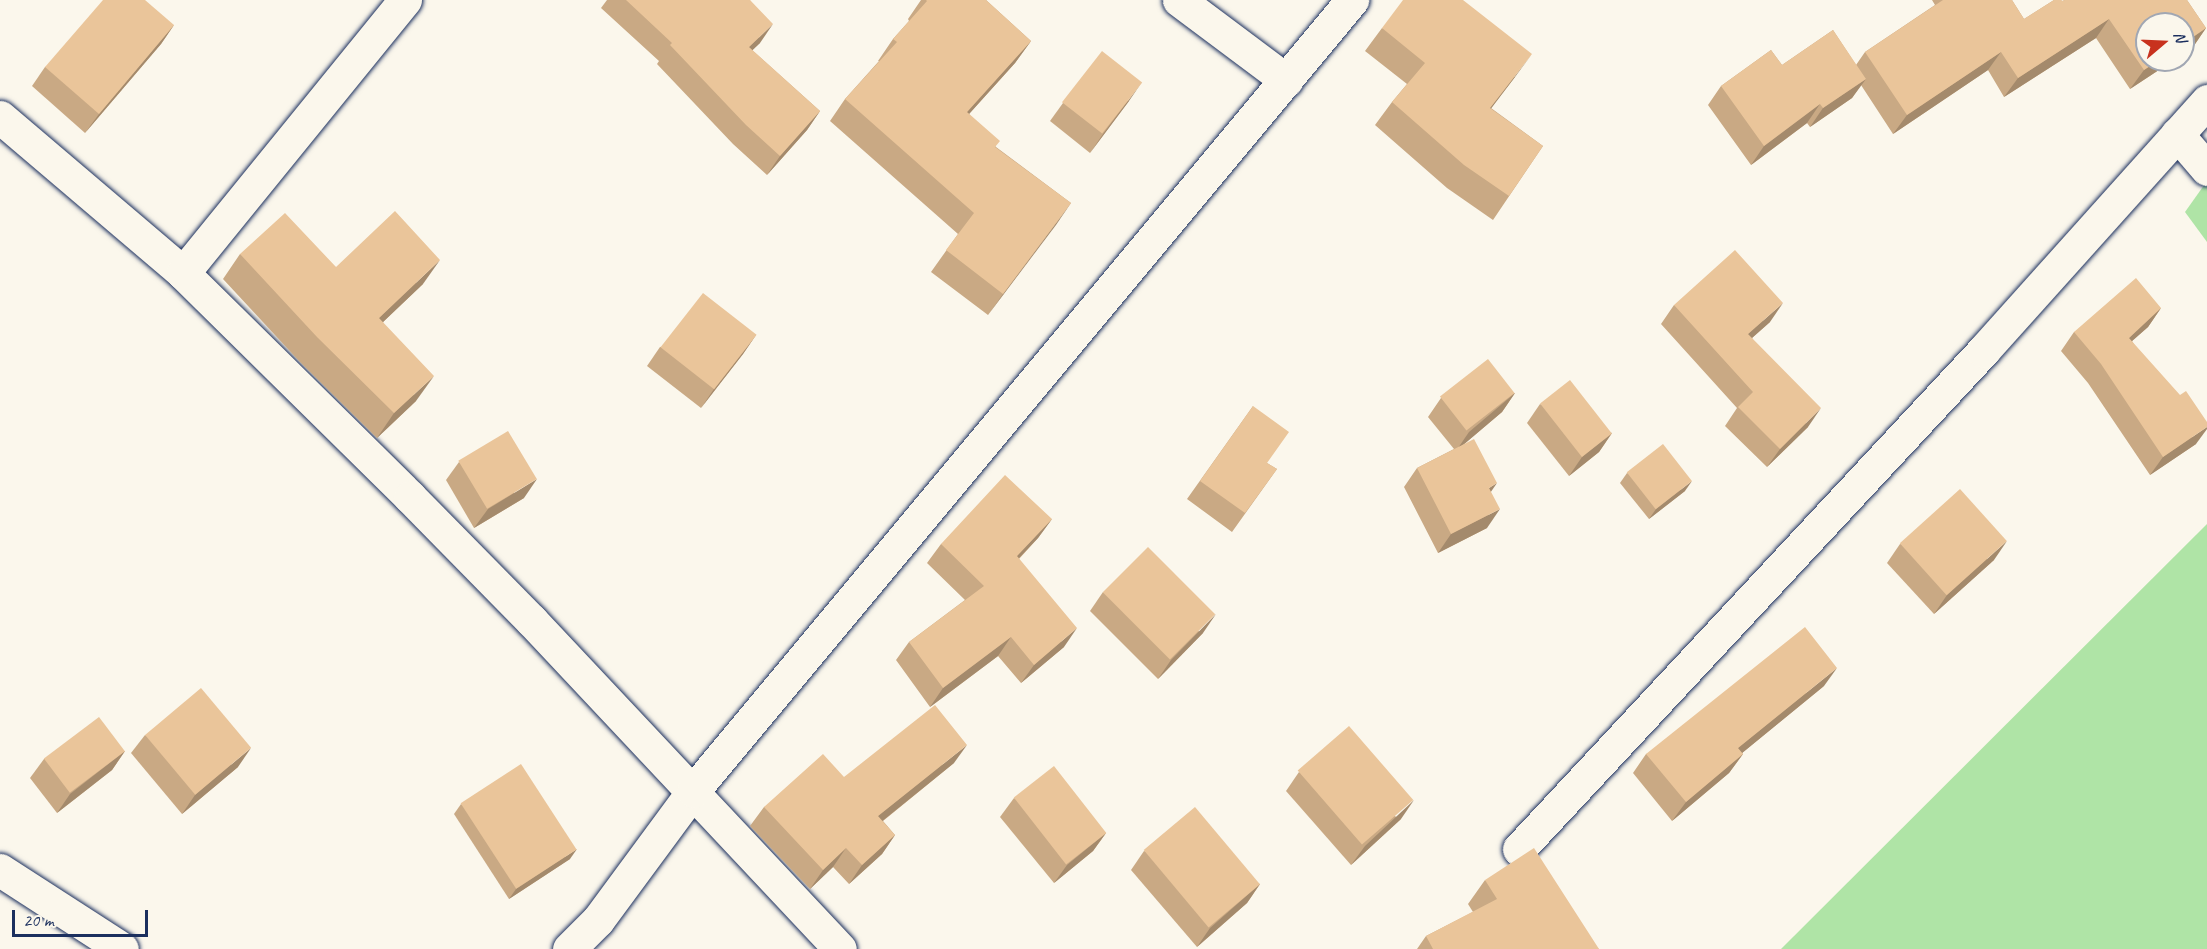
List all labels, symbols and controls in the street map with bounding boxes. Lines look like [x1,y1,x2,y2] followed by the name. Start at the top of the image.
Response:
[2135,12,2195,72] north arrow
[2169,29,2191,45] text: N
[15,898,152,936] scale bar
[23,909,54,931] text: 20 m

